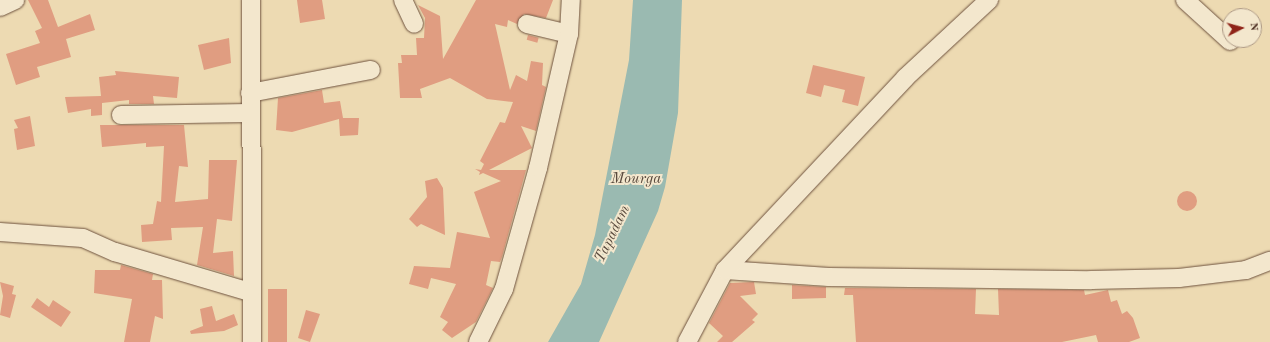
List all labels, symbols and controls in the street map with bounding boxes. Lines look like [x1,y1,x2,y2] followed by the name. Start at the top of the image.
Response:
[1222,8,1262,48] north arrow
[1248,22,1259,32] text: N
[611,171,661,189] water label: Mourga
[591,202,635,266] water label: Tapadam

